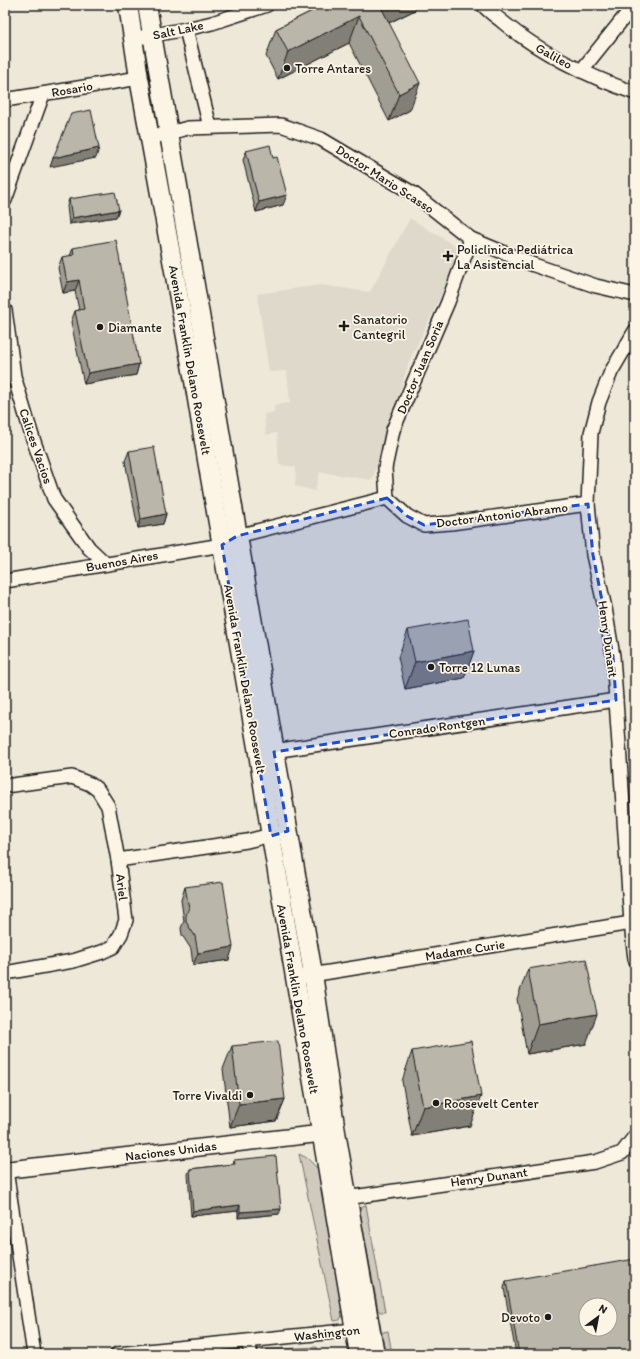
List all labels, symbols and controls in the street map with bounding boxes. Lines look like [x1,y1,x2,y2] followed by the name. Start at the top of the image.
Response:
[151,17,205,43] street label: Salt Lake
[533,40,575,72] street label: Galileo
[295,61,371,76] place label: Torre Antares
[282,63,292,73] marker: Torre Antares
[50,78,94,100] street label: Rosario
[333,142,437,217] street label: Doctor Mario Scasso
[457,242,574,272] place label: Policlinica Pediátrica La Asistencial
[442,250,454,262] marker: Policlinica Pediátrica La Asistencial
[166,264,214,456] street label: Avenida Franklin Delano Roosevelt
[353,312,408,342] place label: Sanatorio Cantegril
[393,318,447,416] street label: Doctor Juan Soria
[108,320,162,335] place label: Diamante
[338,320,350,332] marker: Sanatorio Cantegril
[95,322,105,332] marker: Diamante
[16,406,56,486] street label: Calices Vacios
[435,499,569,531] street label: Doctor Antonio Abramo
[85,547,160,575] street label: Buenos Aires
[221,583,269,775] street label: Avenida Franklin Delano Roosevelt
[595,599,621,679] street label: Henry Dunant
[439,660,521,675] place label: Torre 12 Lunas
[426,662,436,672] marker: Torre 12 Lunas
[388,713,487,741] street label: Conrado Rontgen
[113,873,131,901] street label: Ariel
[274,903,322,1095] street label: Avenida Franklin Delano Roosevelt
[424,936,506,964] street label: Madame Curie
[172,1088,242,1103] place label: Torre Vivaldi
[245,1090,255,1100] marker: Torre Vivaldi
[444,1096,539,1111] place label: Roosevelt Center
[431,1098,441,1108] marker: Roosevelt Center
[124,1138,218,1164] street label: Naciones Unidas
[449,1164,529,1190] street label: Henry Dunant
[578,1297,618,1337] north arrow
[596,1301,610,1316] text: N
[501,1310,540,1325] place label: Devoto
[543,1312,553,1322] marker: Devoto
[293,1322,361,1344] street label: Washington

